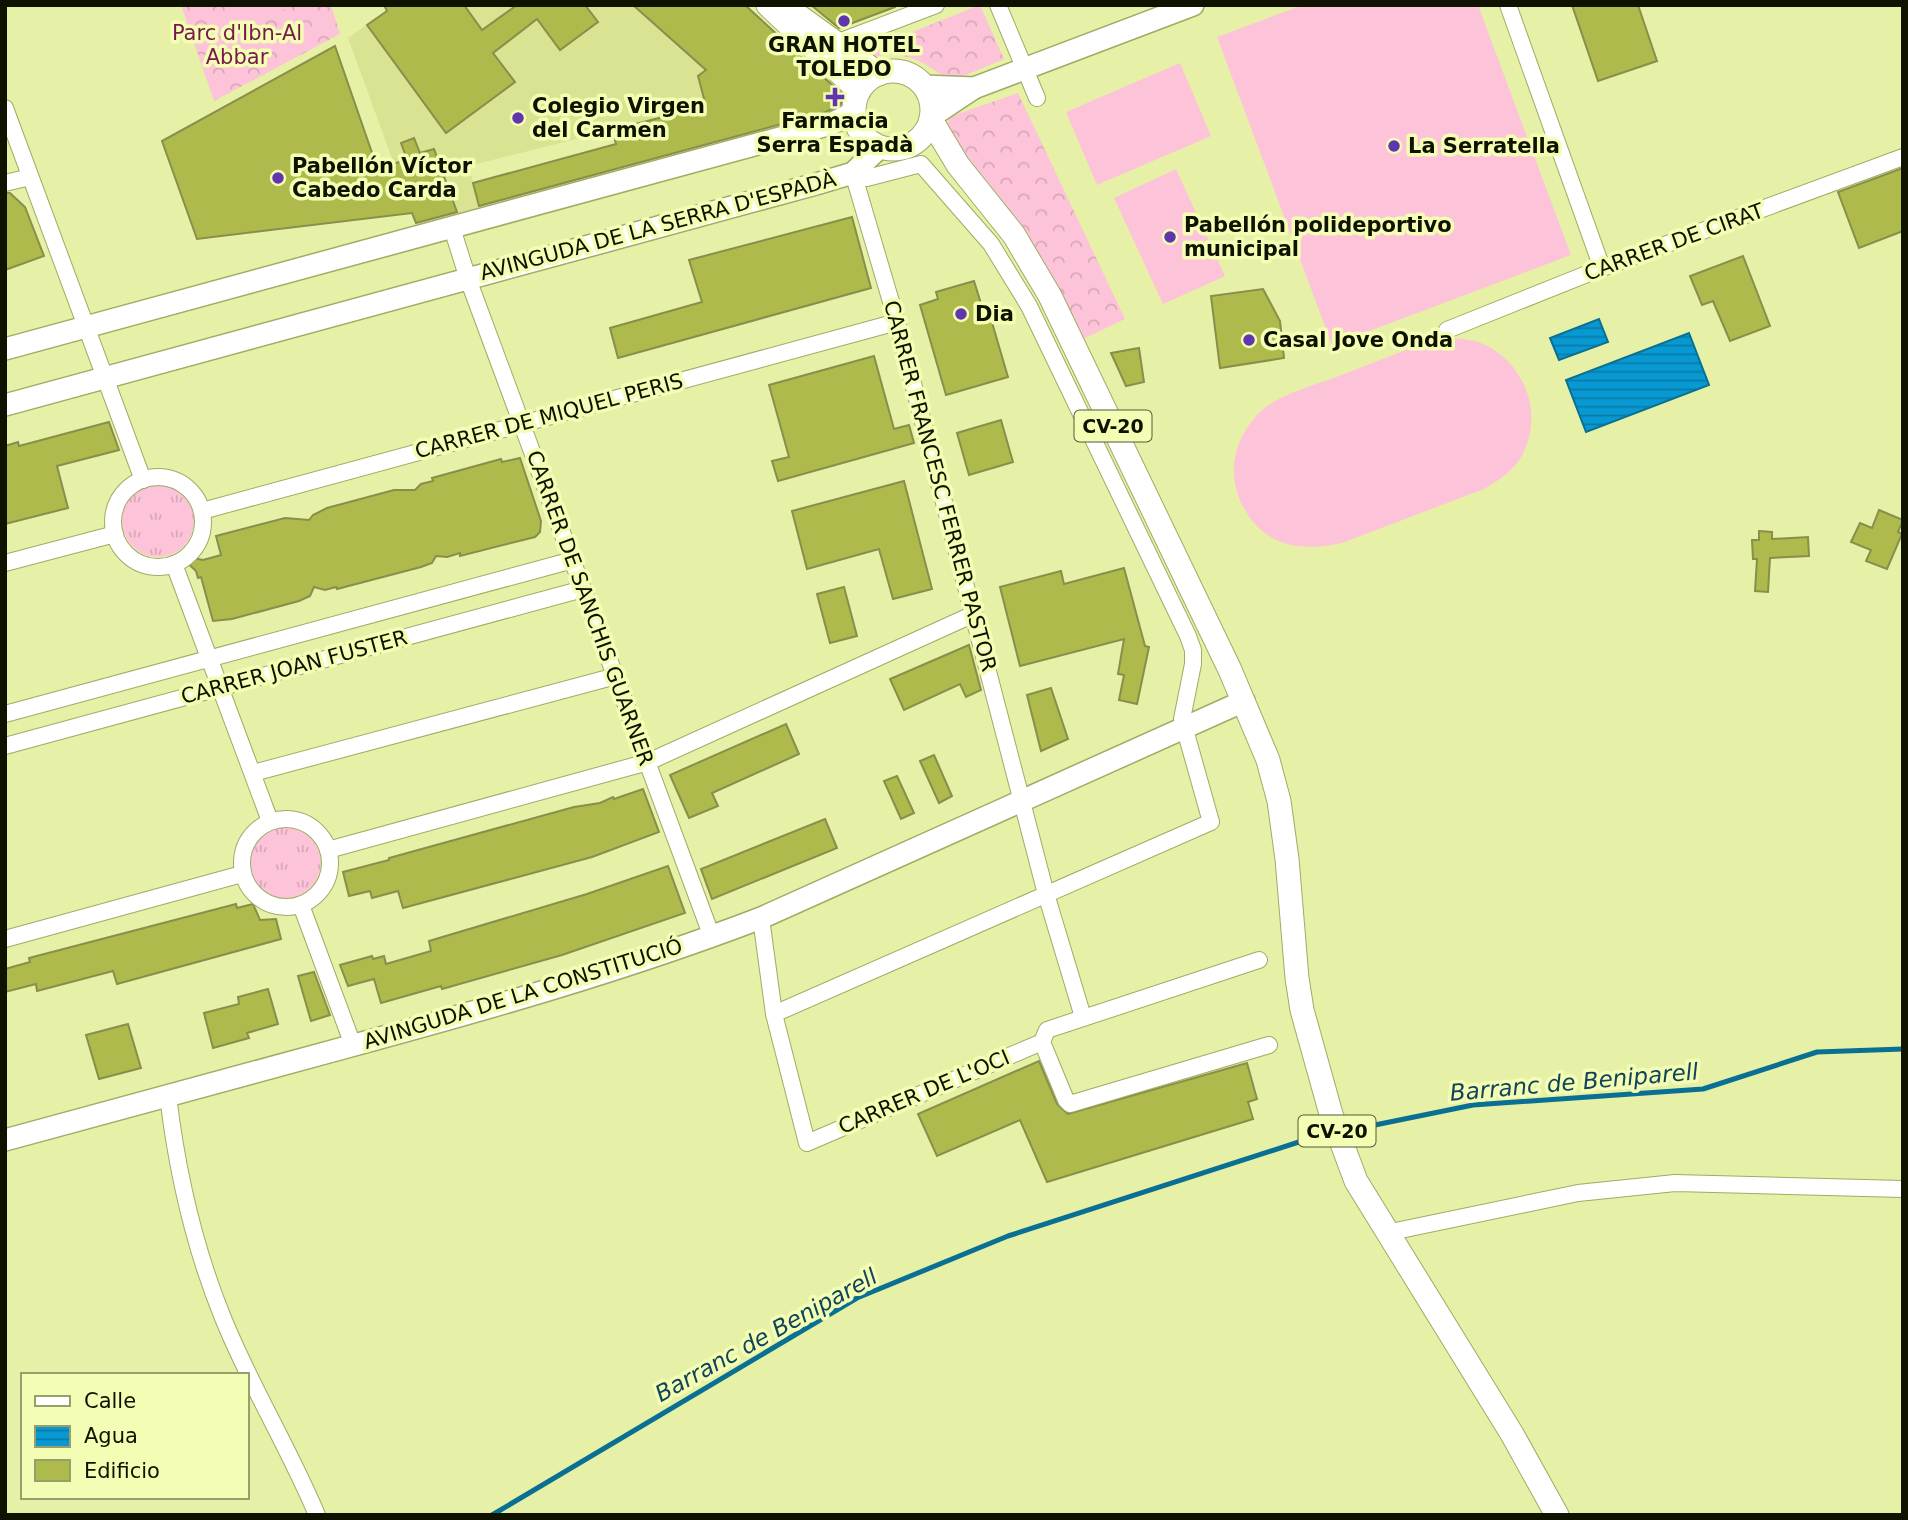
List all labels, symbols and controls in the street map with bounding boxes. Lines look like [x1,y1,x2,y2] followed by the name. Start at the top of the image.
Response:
[836,13,852,29] marker: GRAN HOTEL TOLEDO
[172,21,302,69] park label: Parc d'Ibn-Al Abbar
[768,33,920,81] place label: GRAN HOTEL TOLEDO
[827,89,843,105] marker: Farmacia Serra Espadà
[532,94,705,142] place label: Colegio Virgen del Carmen
[757,109,913,157] place label: Farmacia Serra Espadà
[510,110,526,126] marker: Colegio Virgen del Carmen
[1408,134,1560,158] place label: La Serratella
[1386,138,1402,154] marker: La Serratella
[292,154,473,202] place label: Pabellón Víctor Cabedo Carda
[477,166,839,285] street label: AVINGUDA DE LA SERRA D'ESPADÀ
[270,170,286,186] marker: Pabellón Víctor Cabedo Carda
[1581,198,1767,286] street label: CARRER DE CIRAT
[1184,213,1452,261] place label: Pabellón polideportivo municipal
[1162,229,1178,245] marker: Pabellón polideportivo municipal
[879,298,1001,674] street label: CARRER FRANCESC FERRER PASTOR
[975,302,1014,326] place label: Dia
[953,306,969,322] marker: Dia
[1263,328,1453,352] place label: Casal Jove Onda
[1241,332,1257,348] marker: Casal Jove Onda
[412,369,686,463] street label: CARRER DE MIQUEL PERIS
[1074,410,1152,442] road number: CV-20
[522,447,658,769] street label: CARRER DE SANCHIS GUARNER
[178,625,410,709] street label: CARRER JOAN FUSTER
[360,933,685,1054] street label: AVINGUDA DE LA CONSTITUCIÓ
[835,1045,1013,1139] street label: CARRER DE L'OCI
[1449,1058,1700,1106] water label: Barranc de Beniparell
[1298,1116,1376,1147] road number: CV-20
[651,1263,882,1407] water label: Barranc de Beniparell
[21,1373,248,1499] legend
[84,1389,136,1413] text: Calle
[84,1424,138,1448] text: Agua
[84,1459,160,1483] text: Edificio

